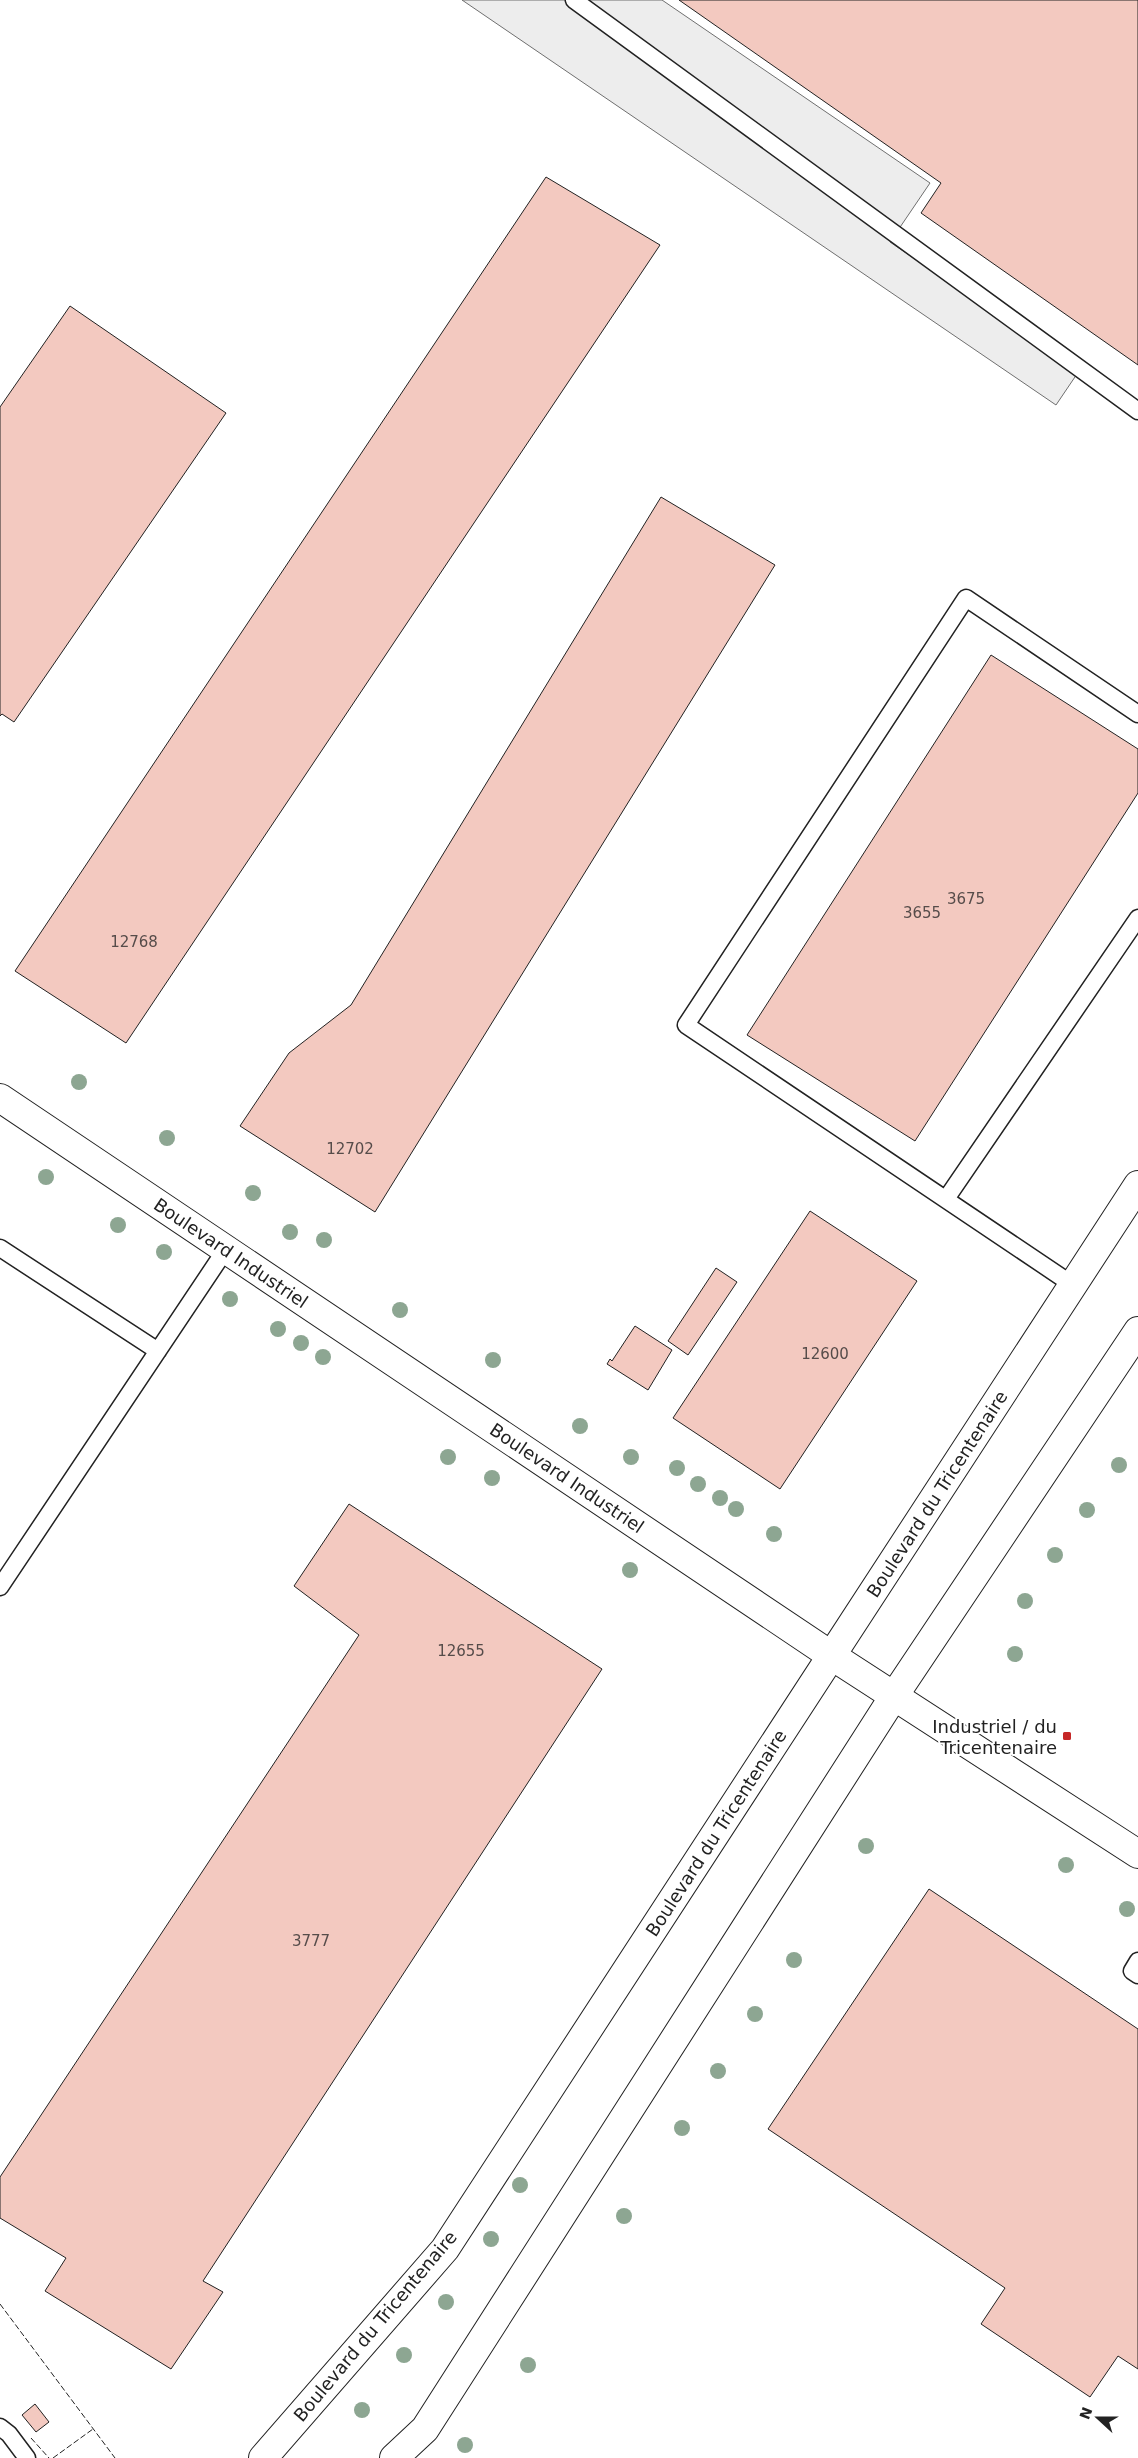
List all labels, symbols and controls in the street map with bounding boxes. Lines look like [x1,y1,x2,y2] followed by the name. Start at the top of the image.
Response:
[947,890,985,908] house number: 3675
[903,904,941,922] house number: 3655
[110,933,158,951] house number: 12768
[326,1140,374,1158] house number: 12702
[150,1194,312,1312] street label: Boulevard Industriel
[801,1345,849,1363] house number: 12600
[862,1387,1012,1601] street label: Boulevard du Tricentenaire
[486,1419,648,1537] street label: Boulevard Industriel
[437,1642,485,1660] house number: 12655
[932,1716,1057,1758] place label: Industriel / du Tricentenaire
[641,1726,791,1940] street label: Boulevard du Tricentenaire
[1061,1730,1073,1742] marker: Industriel / du Tricentenaire
[292,1932,330,1950] house number: 3777
[289,2227,461,2425] street label: Boulevard du Tricentenaire
[1073,2393,1123,2443] north arrow
[1076,2405,1095,2422] text: N

